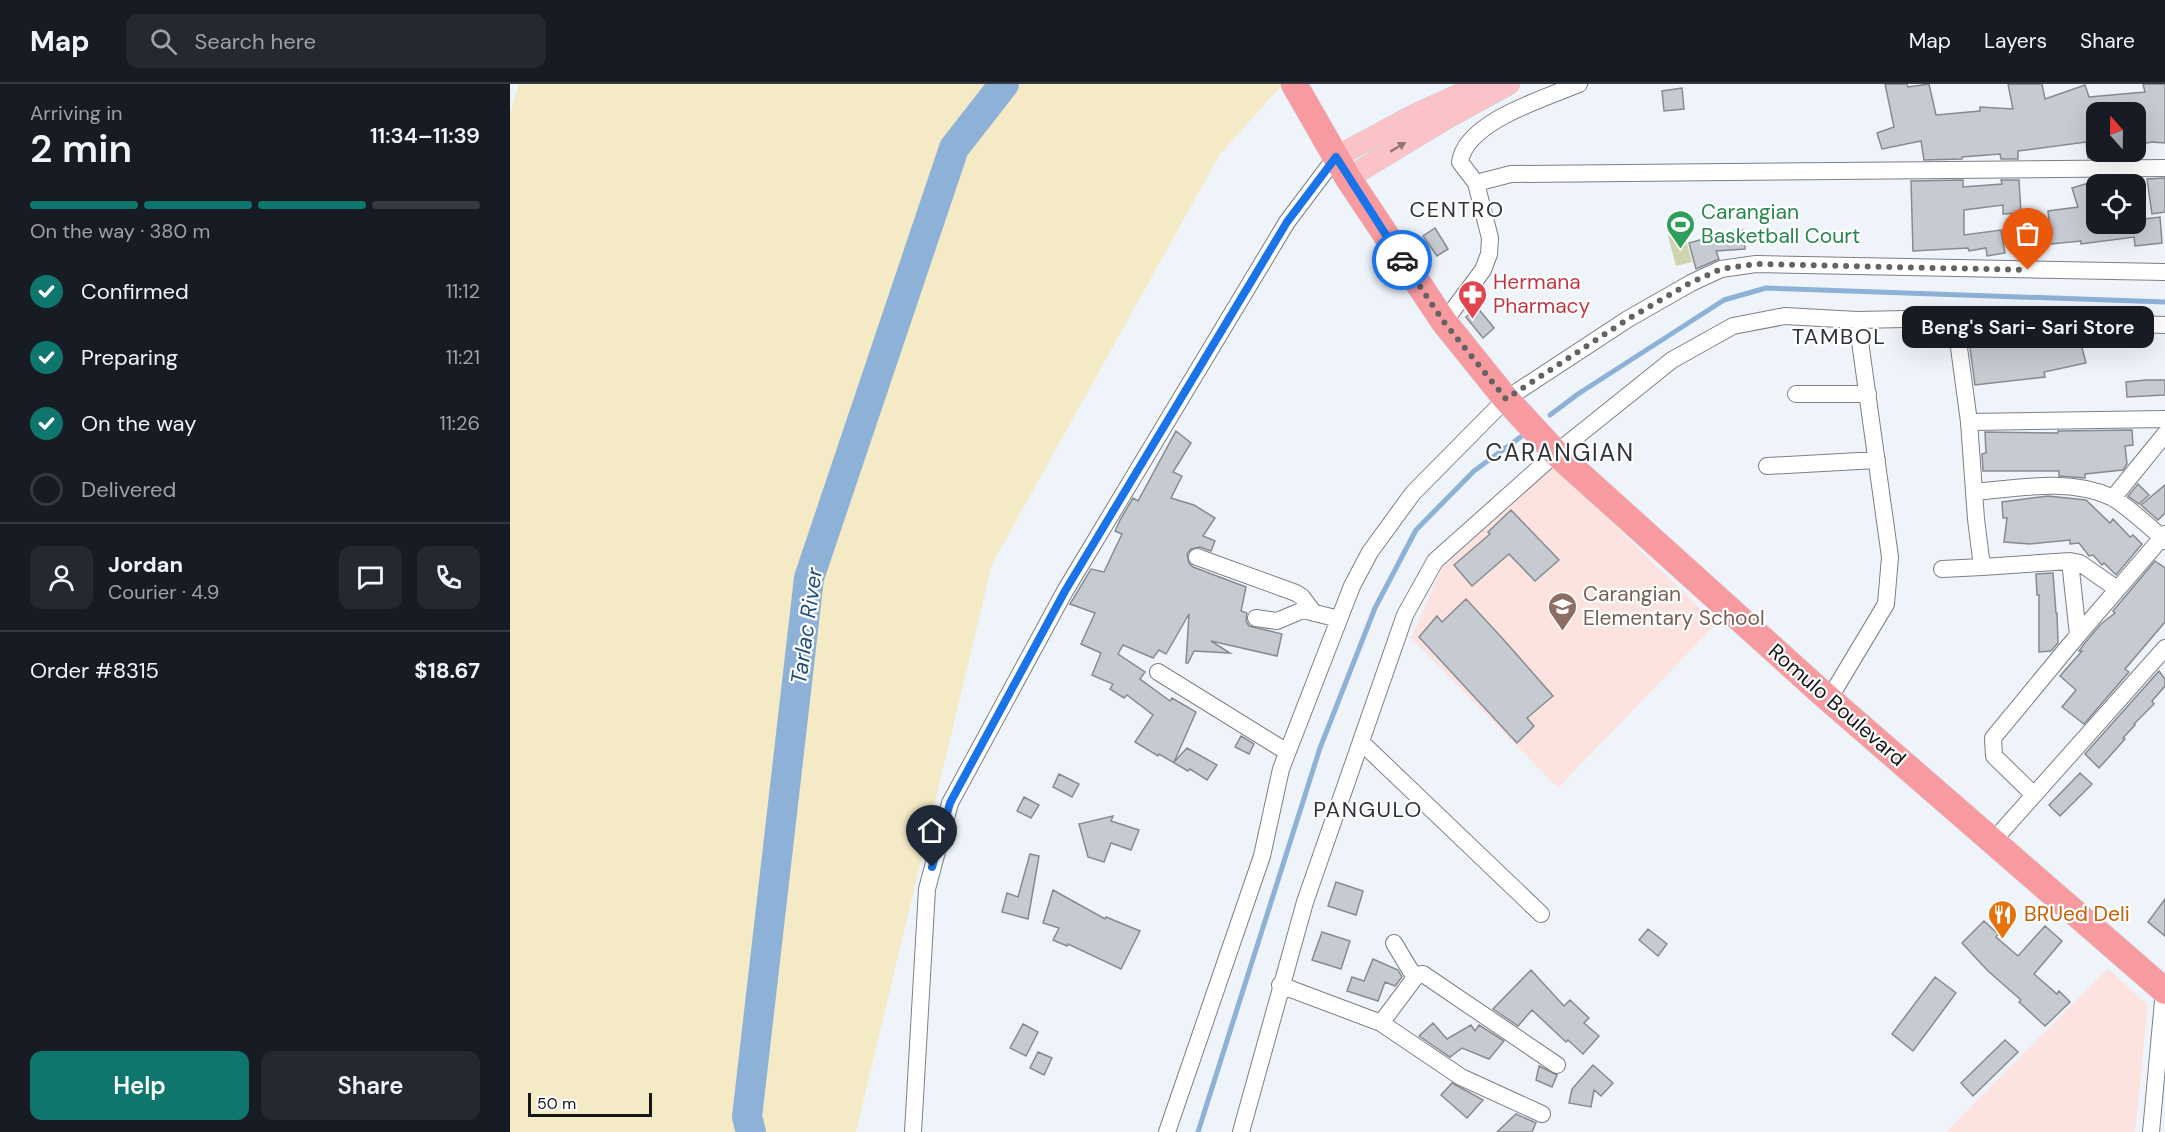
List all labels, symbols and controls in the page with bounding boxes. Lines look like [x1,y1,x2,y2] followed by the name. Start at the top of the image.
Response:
[126,14,546,68] search box
[30,23,90,60] text: Map
[147,25,180,58] icon: search
[195,27,316,56] text: Search here
[1909,27,1951,55] text: Map
[1984,27,2047,55] text: Layers
[2080,27,2135,55] text: Share
[30,100,122,126] text: Arriving in
[2086,102,2146,162] north arrow
[2086,102,2146,234] map controls
[370,121,480,150] text: 11:34–11:39
[30,123,132,174] text: 2 min
[1390,142,1406,153] one-way arrow
[2086,174,2146,234] button: locate
[1410,195,1504,224] district label: CENTRO
[1701,198,1860,250] place label: Carangian Basketball Court
[1664,208,1696,250] sports icon: Carangian Basketball Court
[2002,208,2053,270] pin
[2011,217,2044,250] icon: bag
[30,218,210,244] text: On the way · 380 m
[1372,230,1432,290] courier
[1386,244,1419,277] icon: car
[1493,268,1591,320] place label: Hermana Pharmacy
[30,275,63,308] icon: check
[81,277,189,306] text: Confirmed
[446,278,480,304] text: 11:12
[1456,278,1488,320] pharmacy icon: Hermana Pharmacy
[1902,306,2154,348] callout: Beng's Sari- Sari Store
[1921,314,2135,340] text: Beng's Sari- Sari Store
[1792,322,1886,351] district label: TAMBOL
[30,341,63,374] icon: check
[81,343,178,372] text: Preparing
[446,344,480,370] text: 11:21
[30,407,63,440] icon: check
[81,409,196,438] text: On the way
[439,410,480,436] text: 11:26
[1485,437,1635,468] district label: CARANGIAN
[81,475,176,504] text: Delivered
[30,546,93,609] button: person
[339,546,402,609] button: chat
[417,546,480,609] button: phone
[108,550,183,579] text: Jordan
[784,565,829,686] water label: Tarlac River
[108,579,219,605] text: Courier · 4.9
[1583,580,1765,632] place label: Carangian Elementary School
[1546,590,1578,632] school or university icon: Carangian Elementary School
[1762,637,1912,773] street label: Romulo Boulevard
[30,656,159,685] text: Order #8315
[414,656,480,685] text: $18.67
[1313,795,1423,824] district label: PANGULO
[906,805,957,867] pin
[915,814,948,847] icon: home
[1987,898,2019,940] restaurant icon: BRUed Deli
[2024,900,2130,928] place label: BRUed Deli
[30,1051,249,1120] button: Help
[261,1051,480,1120] button: Share
[528,1090,652,1118] scale bar
[537,1093,576,1114] text: 50 m

